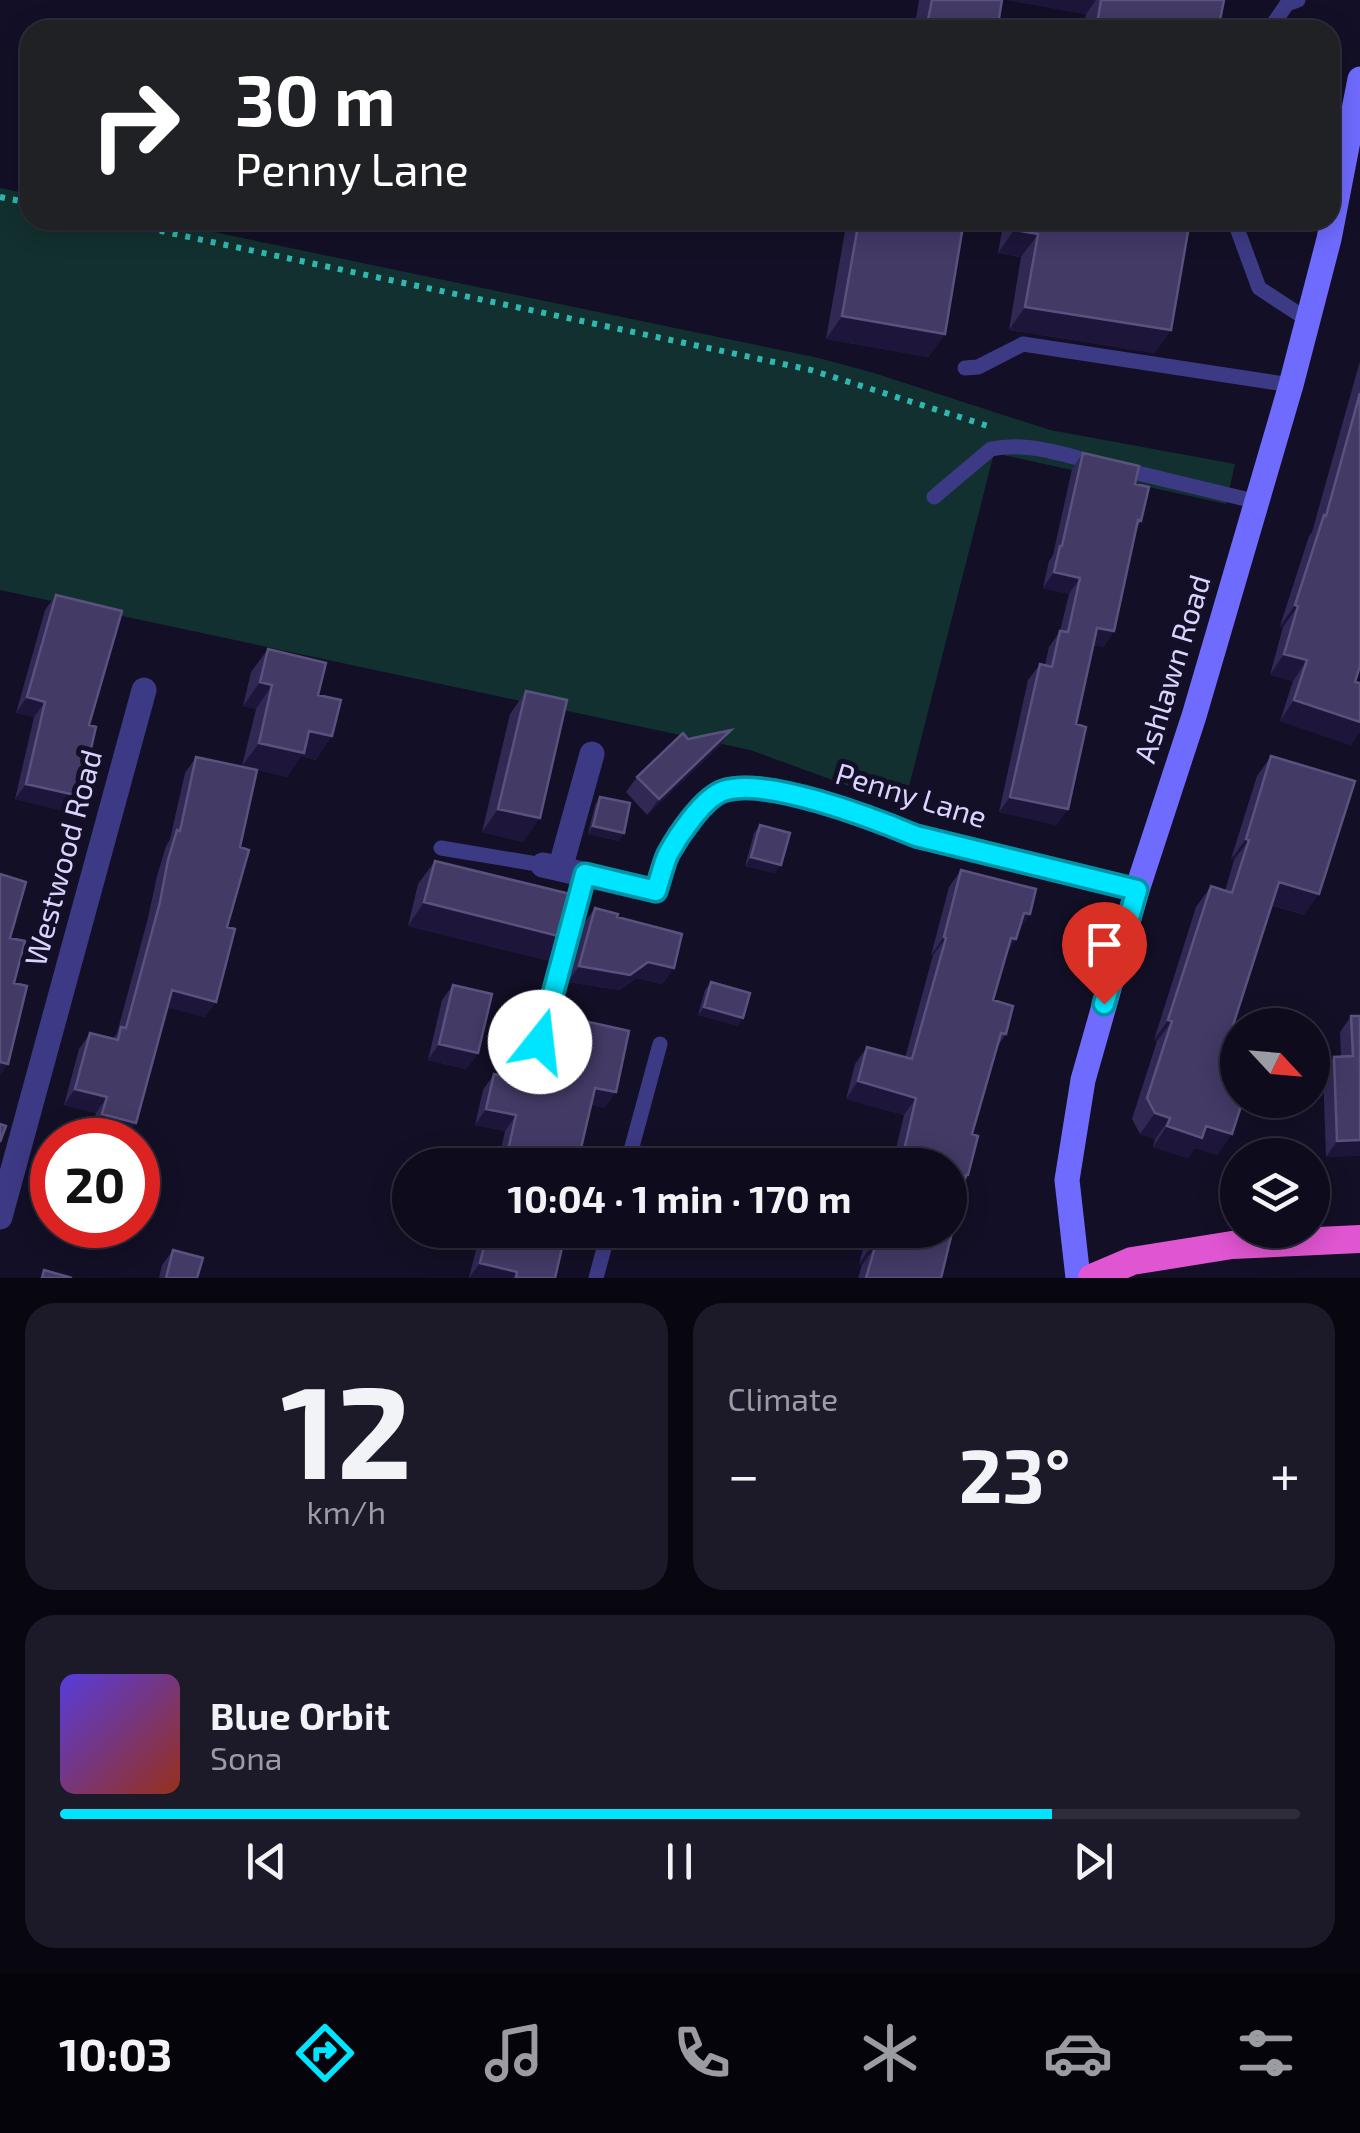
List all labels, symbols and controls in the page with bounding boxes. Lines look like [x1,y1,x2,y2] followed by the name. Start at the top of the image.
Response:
[235,56,396,140] text: 30 m
[70,60,200,190] icon: right
[235,141,469,195] text: Penny Lane
[1125,570,1217,767] street label: Ashlawn Road
[16,745,108,970] street label: Westwood Road
[832,754,991,834] street label: Penny Lane
[1062,902,1147,1005] pin
[1077,917,1132,972] icon: arrive
[488,990,592,1094] position arrow
[1220,1008,1330,1118] north arrow
[1220,1008,1330,1248] map controls
[30,1118,160,1248] speed limit sign: 20
[1220,1138,1330,1248] button: layers
[508,1175,851,1221] text: 10:04 · 1 min · 170 m
[280,1349,412,1505] text: 12
[728,1379,838,1417] text: Climate
[959,1428,1071,1518] text: 23°
[728,1440,760,1506] text: −
[1270,1440,1300,1506] text: +
[307,1492,386,1530] text: km/h
[210,1692,390,1738] text: Blue Orbit
[210,1738,282,1776] text: Sona
[239,1834,294,1889] icon: previous
[652,1834,707,1889] icon: pause
[1066,1834,1121,1889] icon: next
[290,2018,360,2088] icon: directions
[479,2018,549,2088] icon: music
[667,2018,737,2088] icon: phone
[855,2018,925,2088] icon: climate
[1043,2018,1113,2088] icon: car
[1231,2018,1301,2088] icon: filters
[59,2026,172,2080] text: 10:03

